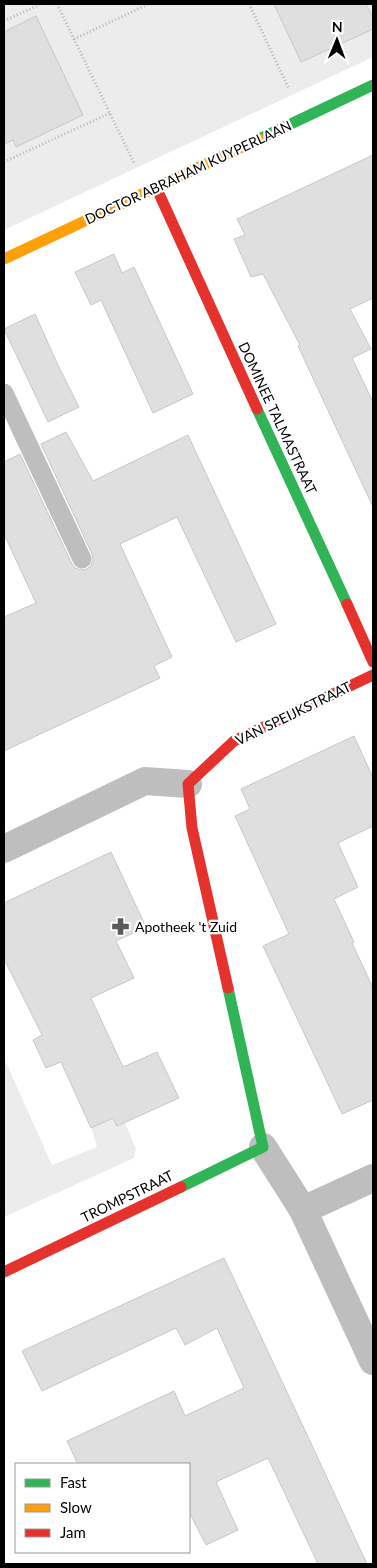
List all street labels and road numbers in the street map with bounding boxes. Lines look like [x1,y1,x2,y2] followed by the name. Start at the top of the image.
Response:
[82,117,294,227] street label: DOCTOR ABRAHAM KUYPERLAAN
[235,339,321,498] street label: DOMINEE TALMASTRAAT
[232,677,354,748] street label: VAN SPEIJKSTRAAT
[78,1166,177,1226] street label: TROMPSTRAAT

